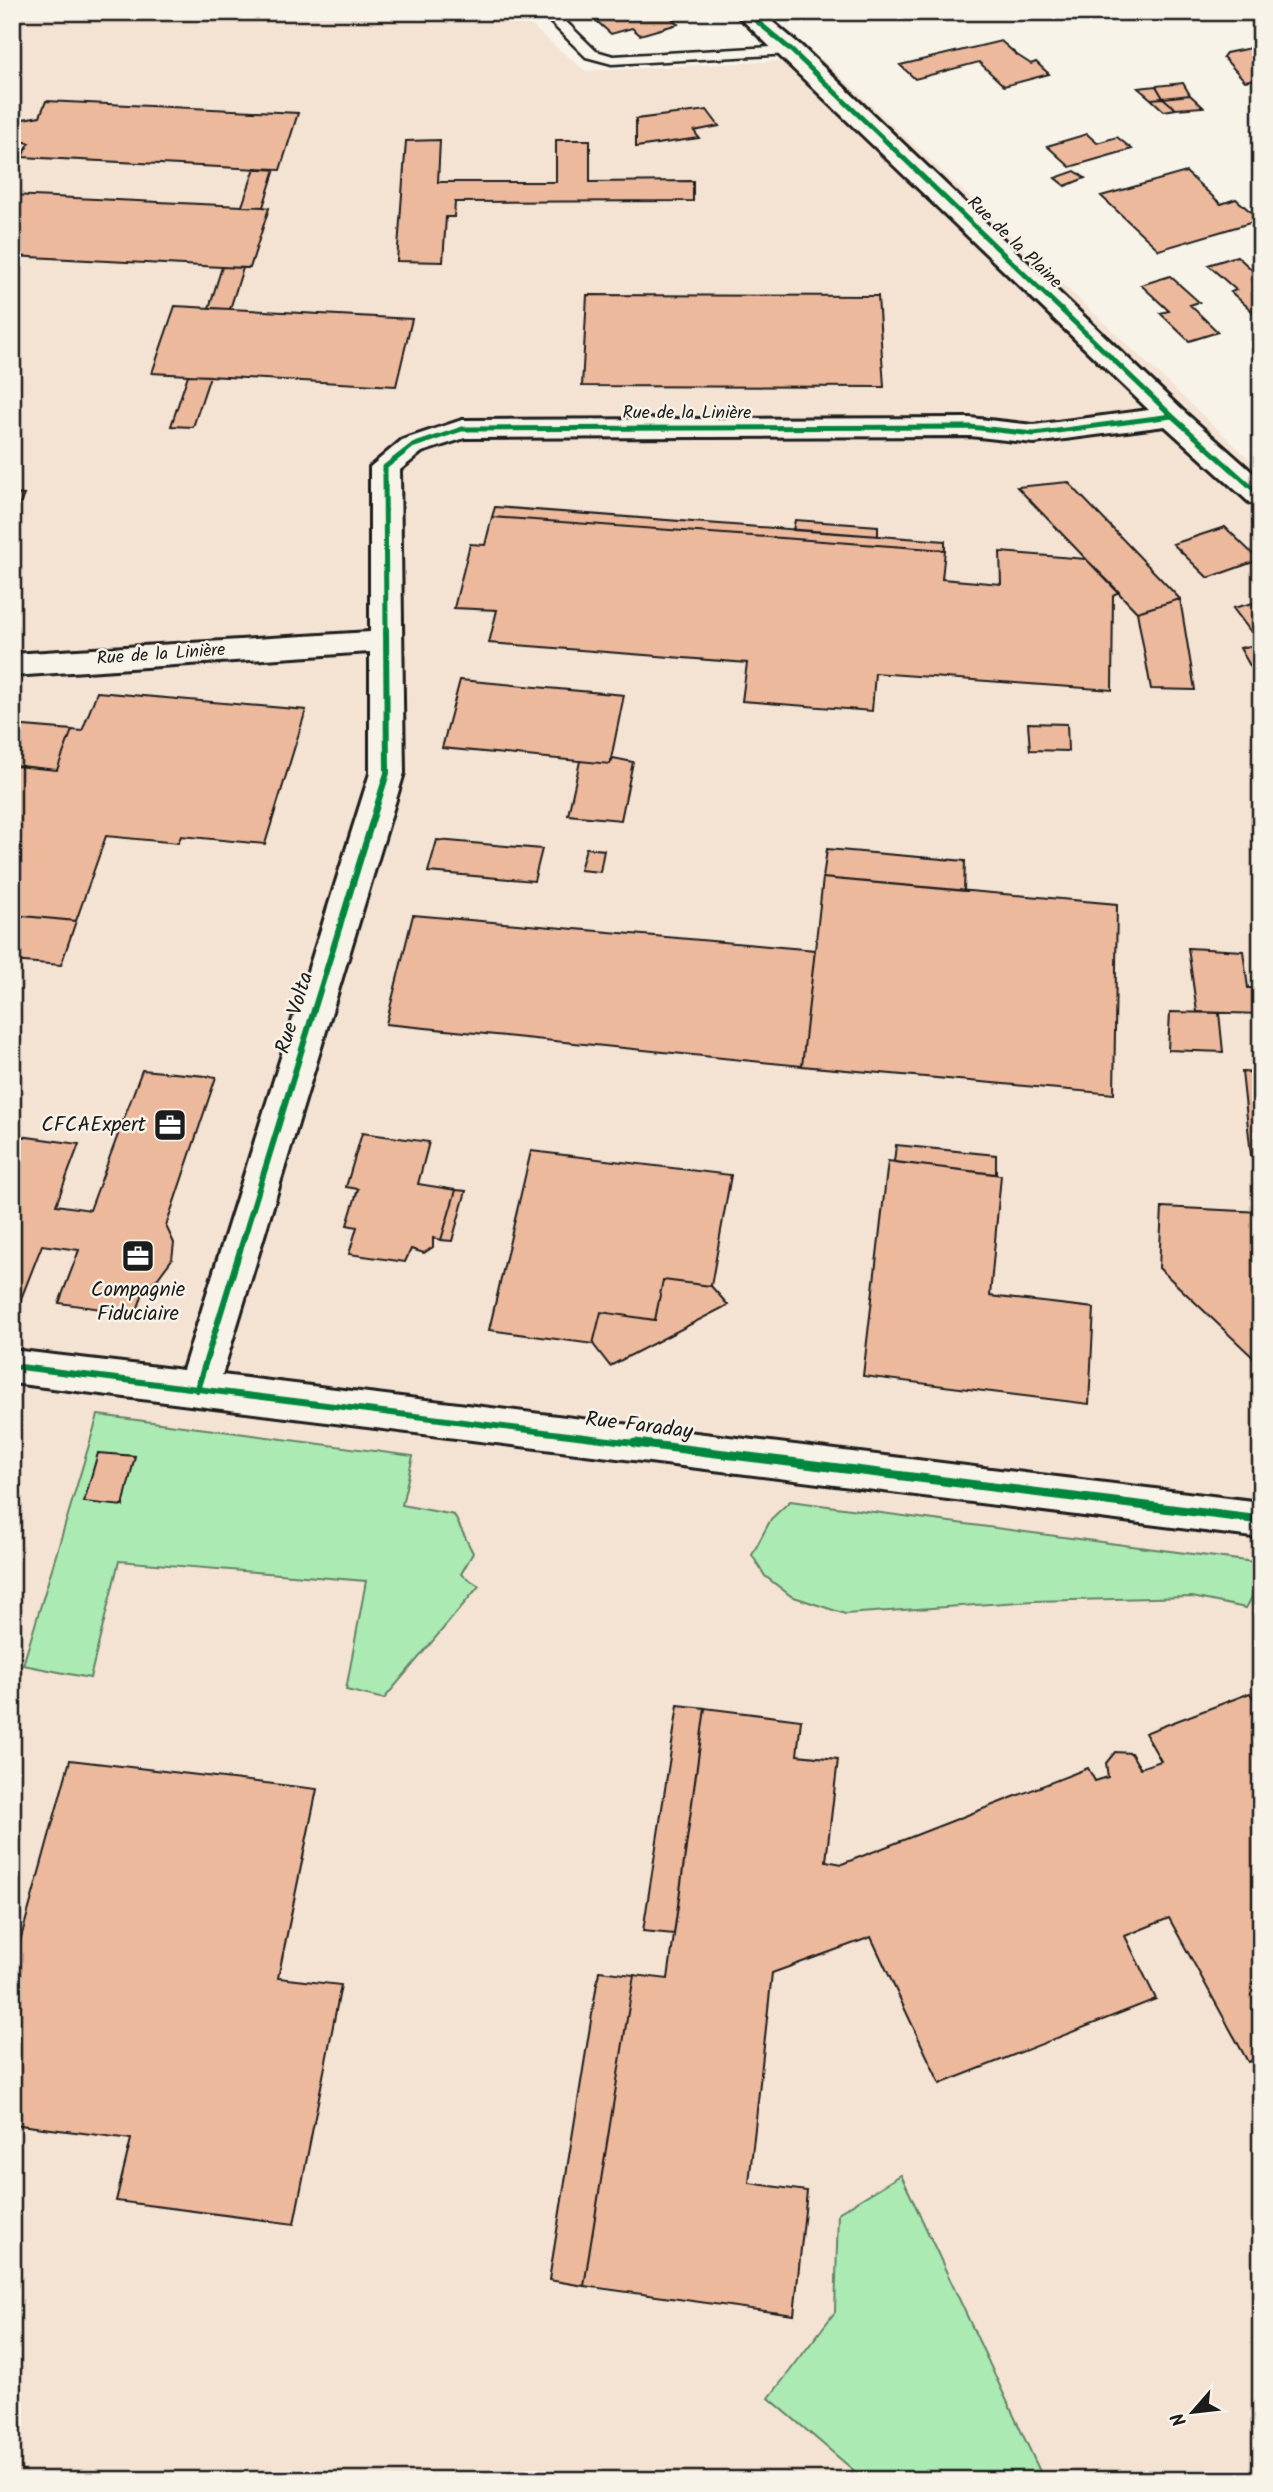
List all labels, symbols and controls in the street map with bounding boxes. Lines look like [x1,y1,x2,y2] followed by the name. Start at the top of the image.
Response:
[960,190,1068,296] street label: Rue de la Plaine
[623,399,751,428] street label: Rue de la Linière
[96,636,226,674] street label: Rue de la Linière
[267,968,323,1058] street label: Rue Volta
[151,1106,189,1144] office icon: CFCAExpert
[41,1109,147,1142] place label: CFCAExpert
[119,1237,157,1275] office icon: Compagnie Fiduciaire
[91,1274,186,1331] place label: Compagnie Fiduciaire
[583,1403,695,1449] street label: Rue Faraday
[1158,2376,1228,2446] north arrow
[1164,2407,1196,2431] text: N

